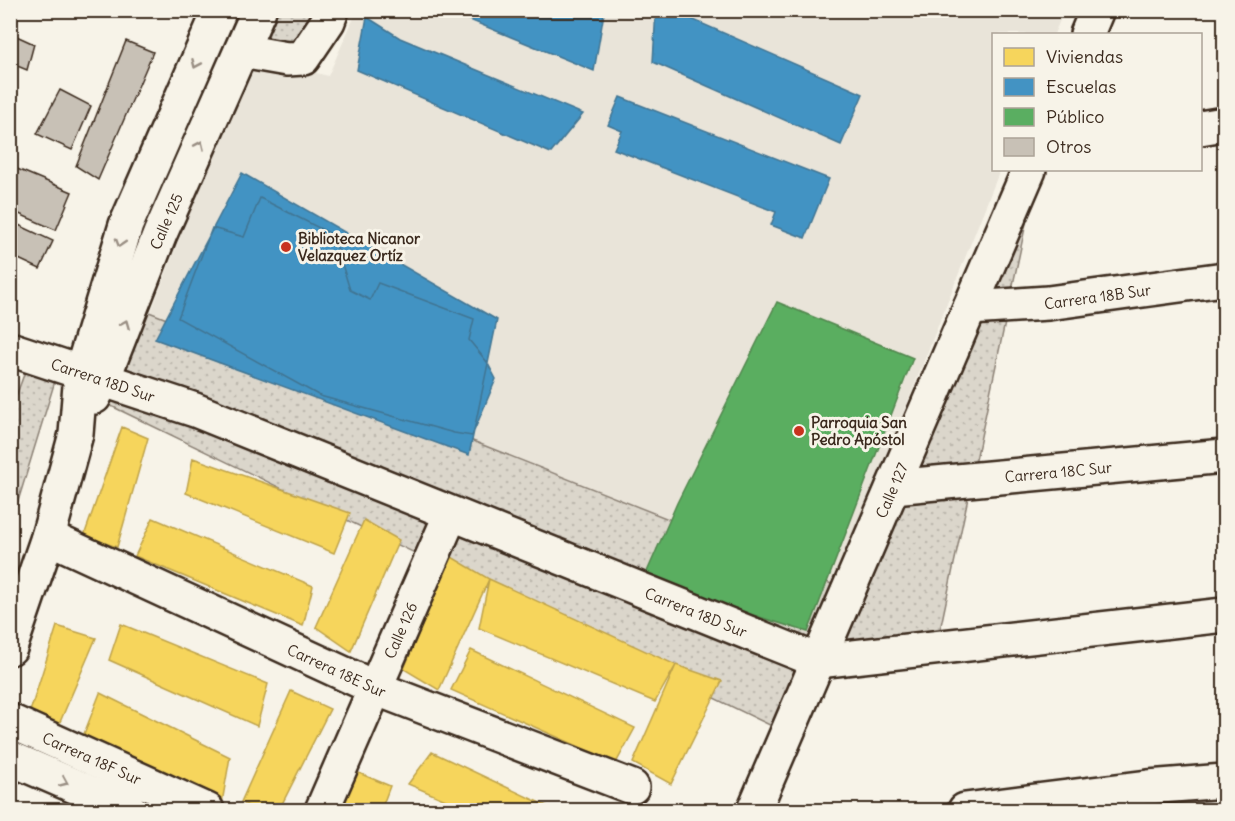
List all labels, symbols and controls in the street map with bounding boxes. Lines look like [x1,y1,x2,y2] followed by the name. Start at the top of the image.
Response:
[992,33,1202,171] legend
[1046,45,1123,68] text: Viviendas
[192,58,204,69] one-way arrow
[1046,75,1117,98] text: Escuelas
[1046,105,1104,128] text: Público
[1046,135,1092,158] text: Otros
[193,140,205,151] one-way arrow
[145,190,186,252] street label: Calle 125
[298,229,421,266] place label: Biblioteca Nicanor Velazquez Ortíz
[115,238,127,248] one-way arrow
[279,240,293,254] marker: Biblioteca Nicanor Velazquez Ortíz
[1043,280,1152,313] street label: Carrera 18B Sur
[117,320,130,330] one-way arrow
[49,354,158,406] street label: Carrera 18D Sur
[811,413,907,450] place label: Parroquia San Pedro Apóstol
[792,424,806,438] marker: Parroquia San Pedro Apóstol
[1004,457,1113,486] street label: Carrera 18C Sur
[871,460,912,521] street label: Calle 127
[642,583,750,641] street label: Carrera 18D Sur
[380,599,421,661] street label: Calle 126
[284,639,389,701] street label: Carrera 18E Sur
[40,728,144,789] street label: Carrera 18F Sur
[57,775,68,787] one-way arrow

